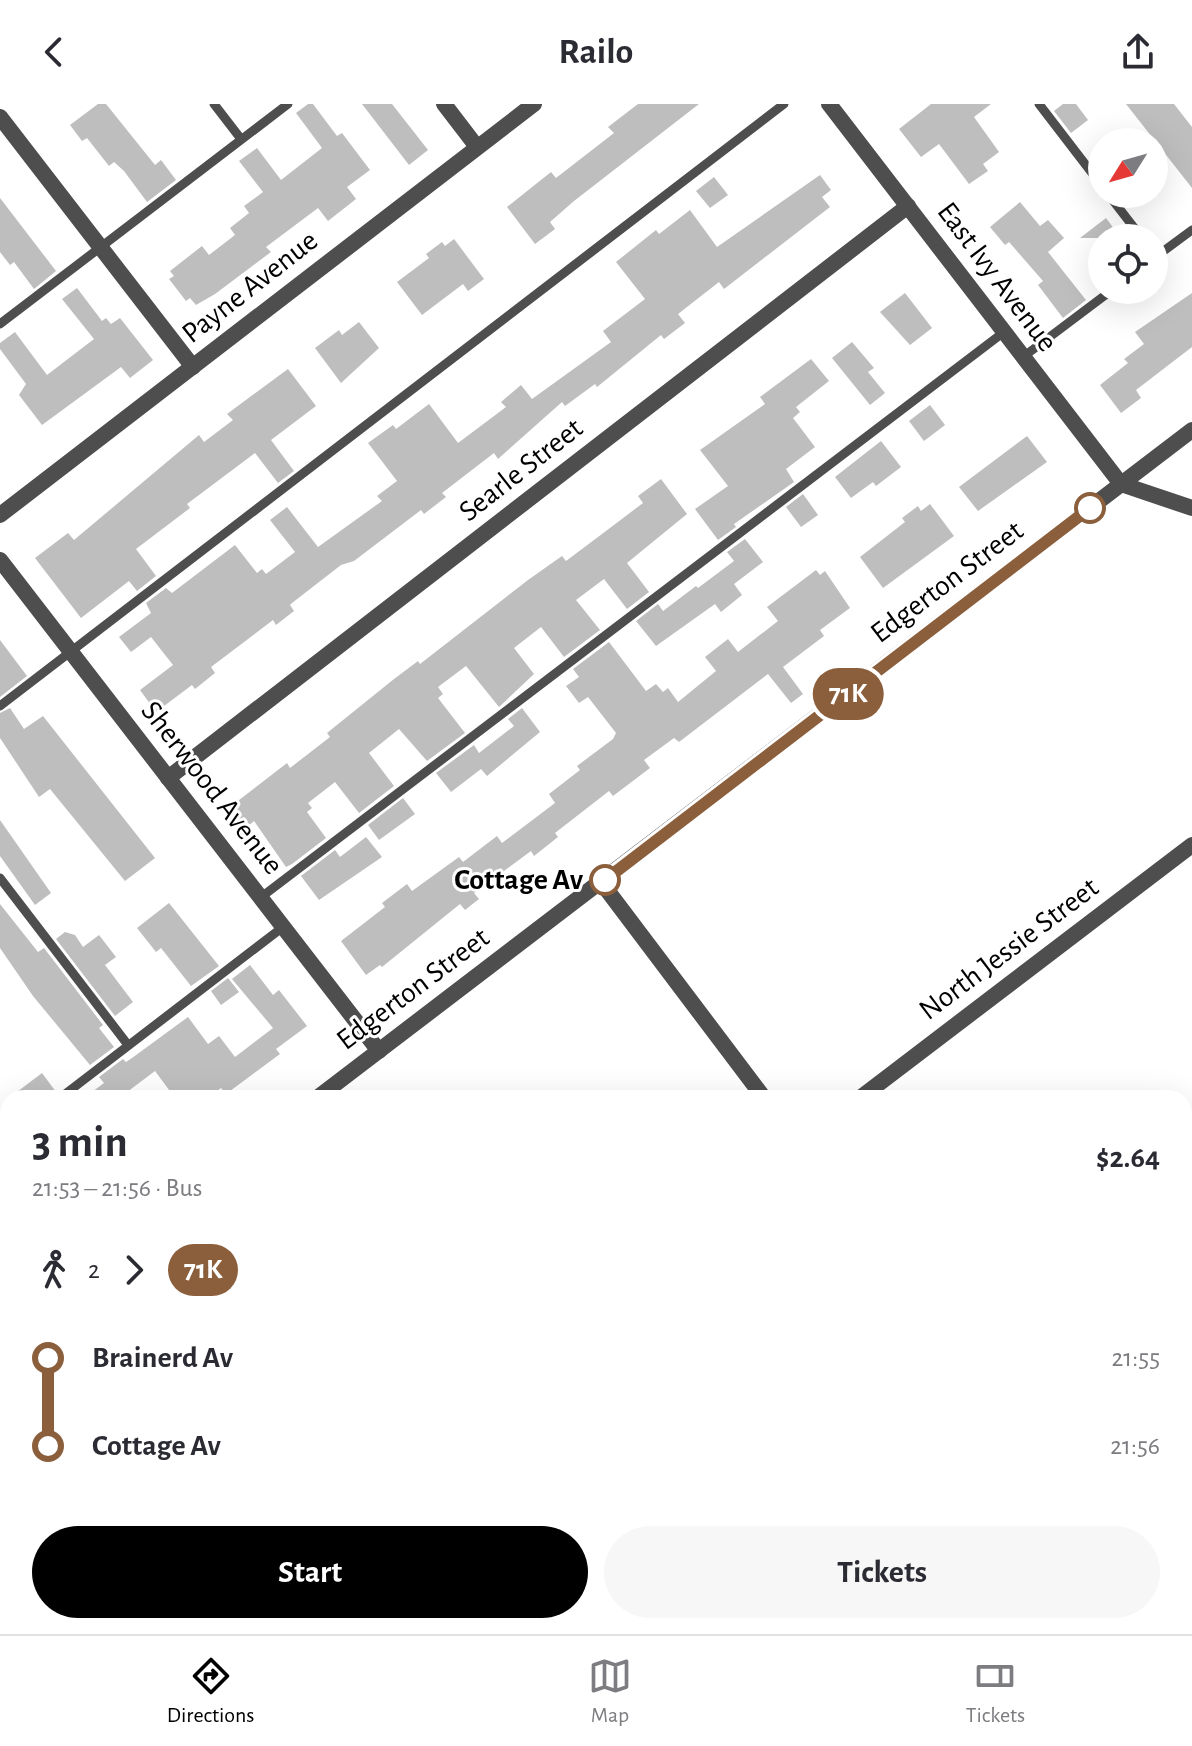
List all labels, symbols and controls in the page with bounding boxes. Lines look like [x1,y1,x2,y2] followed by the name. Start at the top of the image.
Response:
[32,30,76,74] icon: back
[1116,30,1160,74] icon: share
[559,34,633,70] text: Railo
[1088,128,1168,208] north arrow
[1088,128,1168,304] map controls
[931,197,1063,357] street label: East Ivy Avenue
[1088,224,1168,304] button: locate
[177,225,323,349] street label: Payne Avenue
[454,413,589,527] street label: Searle Street
[1075,493,1105,523] unlabelled marker
[865,515,1029,649] street label: Edgerton Street
[802,668,894,720] line badge: 71K
[829,680,867,708] text: 71K
[135,696,289,880] street label: Sherwood Avenue
[454,865,584,895] place label: Cottage Av
[590,865,620,895] marker: Cottage Av
[914,872,1104,1026] street label: North Jessie Street
[331,922,495,1056] street label: Edgerton Street
[32,1121,128,1165] text: 3 min
[1096,1143,1160,1173] text: $2.64
[32,1175,202,1201] text: 21:53 – 21:56 · Bus
[32,1248,76,1292] icon: walk
[112,1248,156,1292] icon: forward
[184,1256,222,1284] text: 71K
[88,1257,100,1283] text: 2
[92,1343,233,1373] text: Brainerd Av
[1112,1345,1160,1371] text: 21:55
[92,1431,221,1461] text: Cottage Av
[1110,1433,1160,1459] text: 21:56
[32,1526,588,1618] button: Start
[604,1526,1160,1618] button: Tickets
[167,1654,254,1728] tab: Directions
[588,1654,632,1728] tab: Map
[966,1654,1025,1728] tab: Tickets

